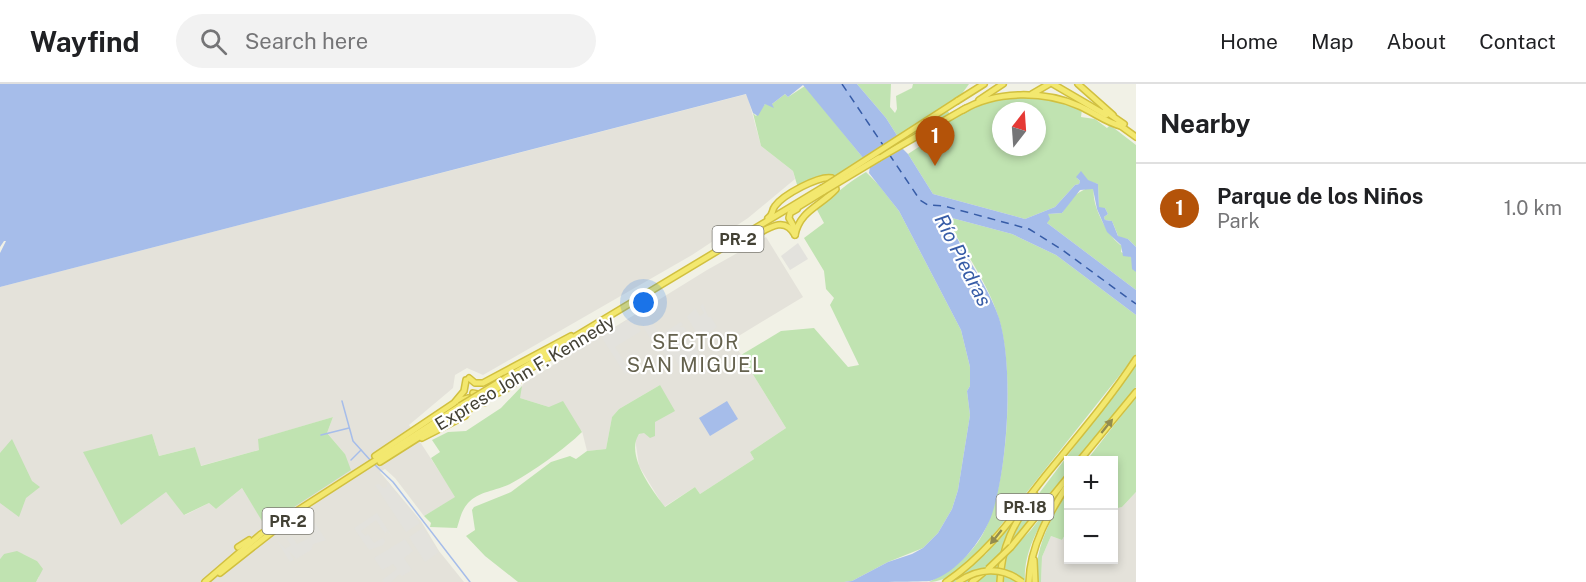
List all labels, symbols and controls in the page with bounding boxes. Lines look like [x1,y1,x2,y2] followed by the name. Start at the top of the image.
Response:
[176,14,596,68] search box
[30,25,140,58] text: Wayfind
[197,25,230,58] icon: search
[245,28,368,54] text: Search here
[1220,29,1278,54] text: Home
[1311,29,1354,54] text: Map
[1387,29,1446,54] text: About
[1479,29,1556,54] text: Contact
[992,102,1046,156] north arrow
[1160,108,1250,139] text: Nearby
[916,116,954,166] pin: 1
[1217,183,1423,209] text: Parque de los Niños
[1175,196,1184,220] text: 1
[1504,196,1562,220] text: 1.0 km
[1217,209,1260,233] text: Park
[929,210,997,310] water label: Río Piedras
[712,226,764,252] road number: PR-2
[629,288,658,317] your location
[431,310,619,435] street label: Expreso John F. Kennedy
[627,330,765,377] district label: SECTOR SAN MIGUEL
[1101,418,1114,434] one-way arrow
[1064,456,1118,564] map controls
[1064,456,1118,510] button: +
[996,494,1054,520] road number: PR-18
[262,508,314,534] road number: PR-2
[1064,510,1118,564] button: −
[990,529,1003,545] one-way arrow

